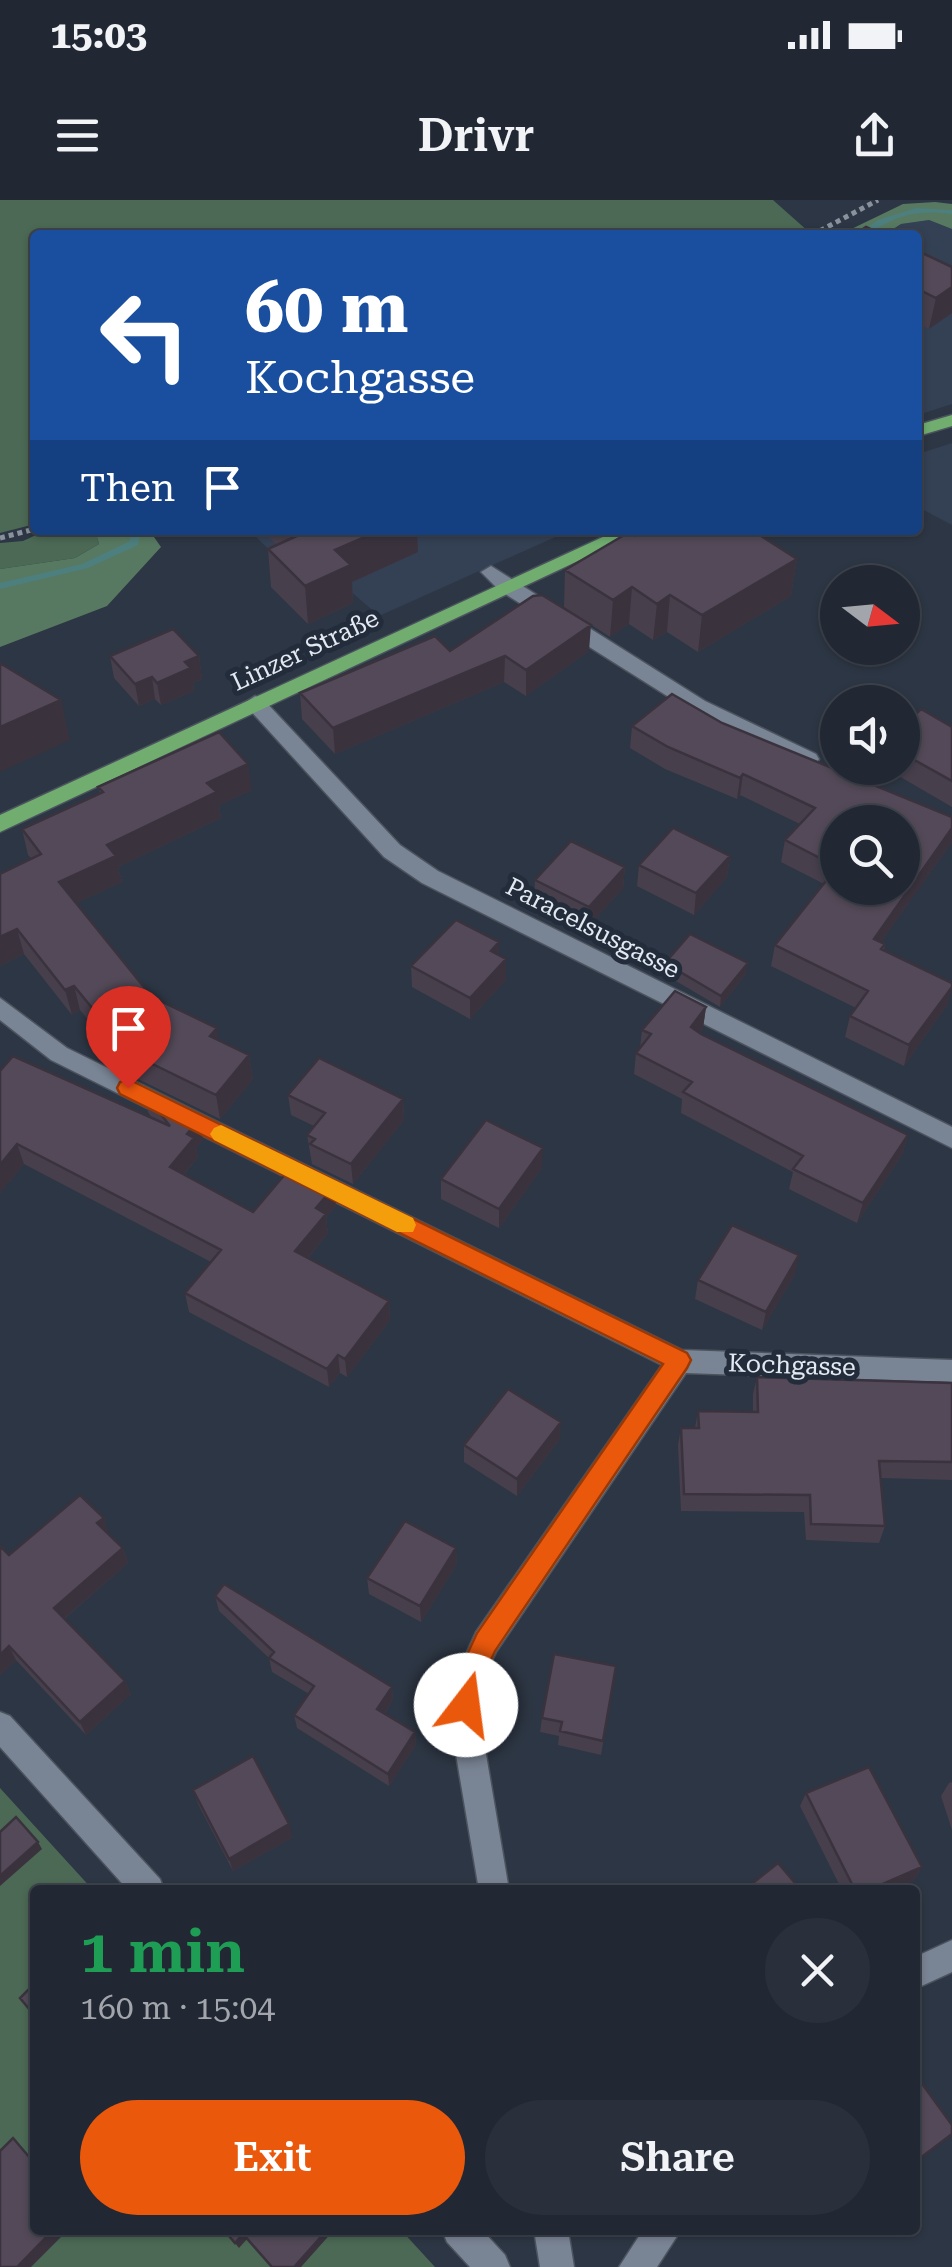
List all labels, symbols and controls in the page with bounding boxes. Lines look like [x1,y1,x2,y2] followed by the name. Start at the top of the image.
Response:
[50,13,147,57] text: 15:03
[50,108,105,163] icon: menu
[847,108,902,163] icon: share
[418,109,534,162] text: Drivr
[245,267,409,349] text: 60 m
[80,270,210,400] icon: left
[245,351,475,404] text: Kochgasse
[195,460,250,515] icon: arrive
[80,466,175,510] text: Then
[820,565,920,665] north arrow
[820,565,920,905] map controls
[227,603,383,697] street label: Linzer Straße
[820,685,920,785] button: sound
[820,805,920,905] button: search
[501,872,685,984] street label: Paracelsusgasse
[86,986,171,1089] pin
[101,1001,156,1056] icon: arrive
[728,1348,856,1382] street label: Kochgasse
[414,1653,518,1757] position arrow
[80,1916,245,1987] text: 1 min
[765,1918,870,2023] button: close
[80,1989,275,2027] text: 160 m · 15:04
[80,2100,465,2215] button: Exit
[485,2100,870,2215] button: Share

